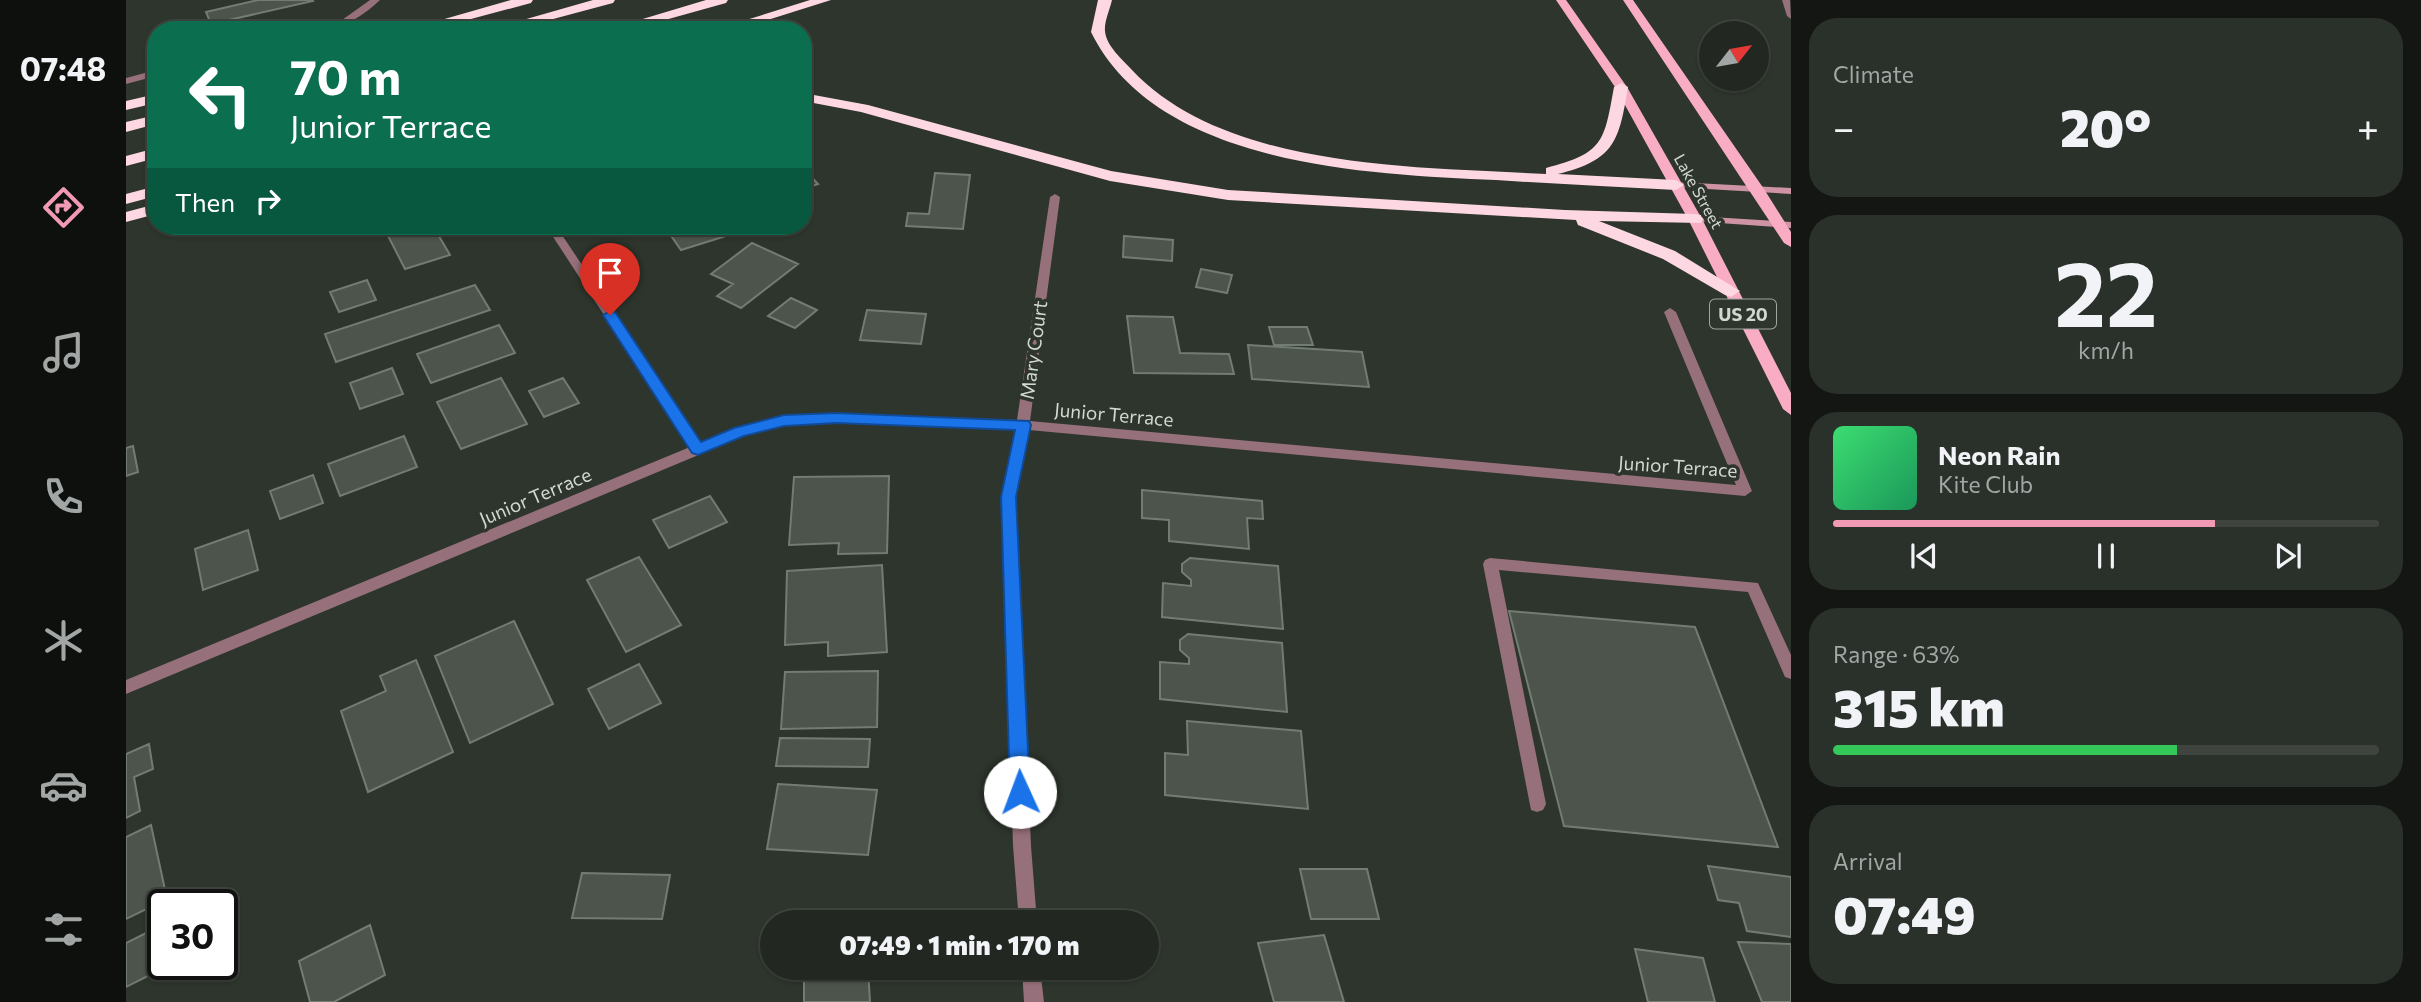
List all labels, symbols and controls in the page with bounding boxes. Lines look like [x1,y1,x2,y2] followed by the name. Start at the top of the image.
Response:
[1699,21,1769,91] north arrow
[1699,21,1769,91] map controls
[290,45,401,105] text: 70 m
[20,48,106,88] text: 07:48
[175,49,266,140] icon: left
[1833,60,1914,88] text: Climate
[2060,94,2151,158] text: 20°
[1833,103,1855,150] text: −
[2357,103,2379,150] text: +
[290,105,491,145] text: Junior Terrace
[1671,150,1728,232] street label: Lake Street
[249,182,287,220] icon: right
[39,183,88,232] icon: directions
[175,186,235,217] text: Then
[2054,234,2158,346] text: 22
[580,243,640,315] pin
[591,254,629,292] icon: arrive
[1015,299,1051,401] street label: Mary Court
[1710,300,1776,328] road number: US 20
[39,328,88,377] icon: music
[2078,336,2134,364] text: km/h
[1053,397,1175,431] street label: Junior Terrace
[1938,439,2061,470] text: Neon Rain
[1618,450,1738,482] street label: Junior Terrace
[475,462,595,530] street label: Junior Terrace
[1938,470,2033,498] text: Kite Club
[39,472,88,521] icon: phone
[1905,537,1943,575] icon: previous
[2087,537,2125,575] icon: pause
[2269,537,2307,575] icon: next
[39,616,88,665] icon: climate
[1833,640,1959,668] text: Range · 63%
[1833,674,2005,738] text: 315 km
[983,755,1057,829] position arrow
[39,761,88,810] icon: car
[1833,847,1903,875] text: Arrival
[1833,881,1976,945] text: 07:49
[147,889,238,980] speed limit sign: 30
[39,905,88,954] icon: filters
[840,929,1079,960] text: 07:49 · 1 min · 170 m

